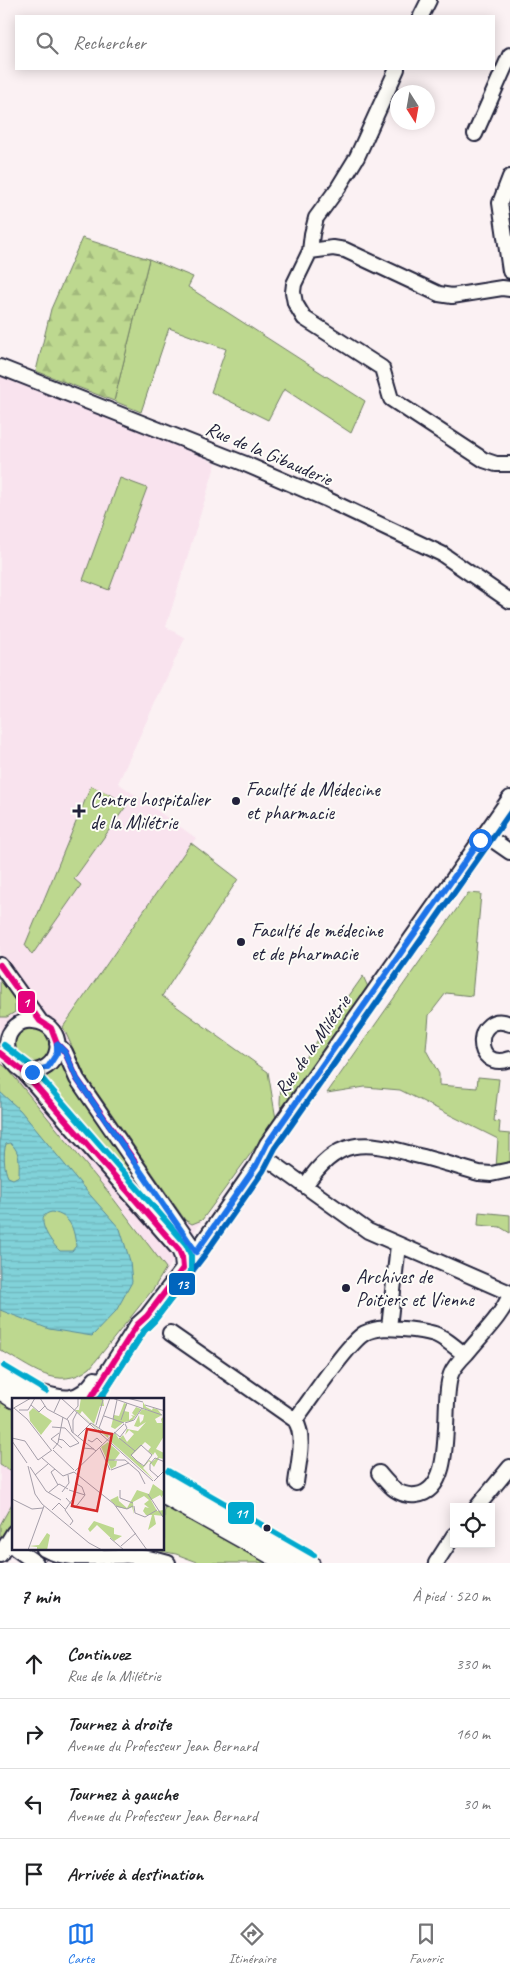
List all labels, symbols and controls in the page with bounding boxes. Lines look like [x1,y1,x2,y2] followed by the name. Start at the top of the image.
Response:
[15,15,495,70] search box
[33,29,61,57] icon: search
[73,31,146,55] text: Rechercher
[390,85,435,130] north arrow
[202,416,337,492] street label: Rue de la Gibauderie
[246,777,381,825] place label: Faculté de Médecine et pharmacie
[90,787,212,835] place label: Centre hospitalier de la Milétrie
[230,795,242,807] marker: Faculté de Médecine et pharmacie
[72,804,86,818] marker: Centre hospitalier de la Milétrie
[469,829,492,852] route start
[251,918,384,966] place label: Faculté de médecine et de pharmacie
[235,936,247,948] marker: Faculté de médecine et de pharmacie
[269,989,357,1100] street label: Rue de la Milétrie
[17,990,36,1014] line badge: 1
[23,994,31,1011] text: 1
[21,1061,44,1084] route end
[356,1264,475,1312] place label: Archives de Poitiers et Vienne
[168,1272,196,1296] line badge: 13
[176,1276,190,1293] text: 13
[340,1282,352,1294] marker: Archives de Poitiers et Vienne
[12,1398,165,1550] inset map
[227,1501,255,1525] line badge: 11
[450,1503,495,1548] map controls
[450,1503,495,1548] button: locate
[235,1505,249,1522] text: 11
[262,1523,272,1533] unlabelled marker
[20,1583,60,1609] text: 7 min
[412,1586,490,1606] text: À pied · 520 m
[67,1642,130,1666] text: Continuez
[20,1650,48,1678] icon: ahead
[456,1654,490,1674] text: 330 m
[67,1666,161,1686] text: Rue de la Milétrie
[67,1712,171,1736] text: Tournez à droite
[20,1720,48,1748] icon: right
[456,1724,490,1744] text: 160 m
[67,1736,257,1756] text: Avenue du Professeur Jean Bernard
[67,1782,178,1806] text: Tournez à gauche
[20,1790,48,1818] icon: left
[463,1794,490,1814] text: 30 m
[67,1806,257,1826] text: Avenue du Professeur Jean Bernard
[20,1860,48,1888] icon: arrive
[67,1862,203,1886] text: Arrivée à destination
[67,1920,95,1967] tab: Carte
[228,1920,276,1967] tab: Itinéraire
[409,1920,443,1967] tab: Favoris

